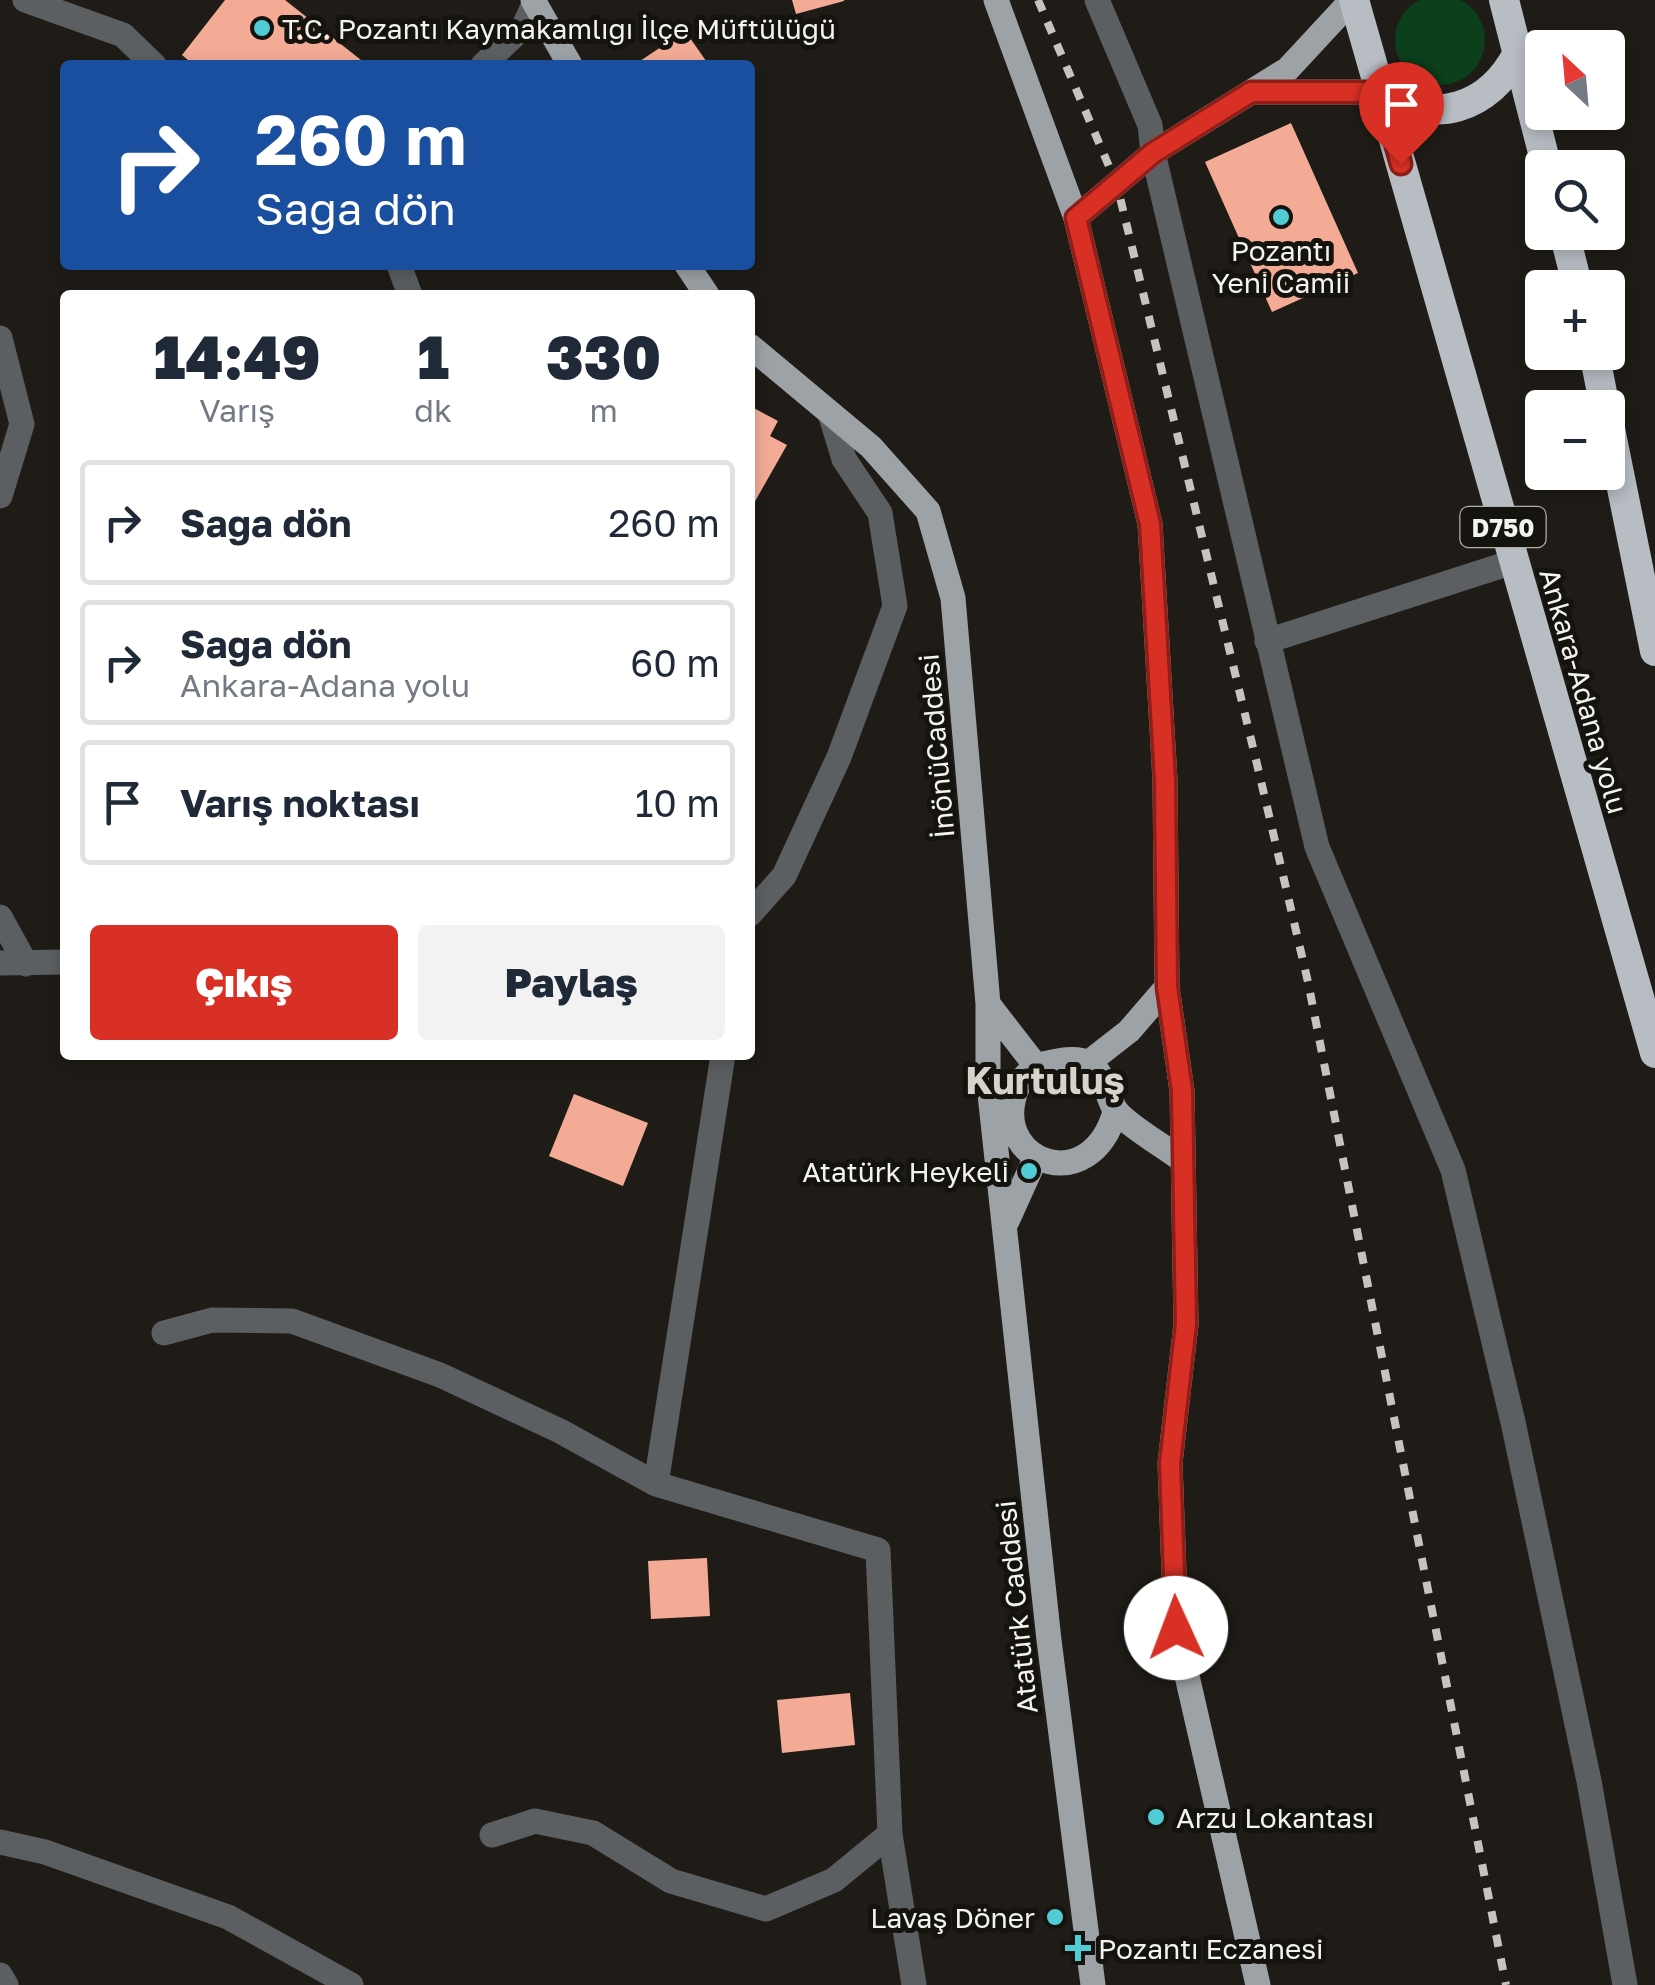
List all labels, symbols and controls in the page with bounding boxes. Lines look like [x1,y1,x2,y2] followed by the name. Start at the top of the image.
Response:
[282,12,836,45] place label: T.C. Pozantı Kaymakamlığı İlçe Müftülüğü
[251,17,273,39] marker: T.C. Pozantı Kaymakamlığı İlçe Müftülüğü
[1525,30,1625,130] north arrow
[1525,30,1625,490] map controls
[1359,62,1444,165] pin
[1374,77,1429,132] icon: arrive
[255,96,466,180] text: 260 m
[90,100,220,230] icon: right
[1525,150,1625,250] button: search
[255,181,456,235] text: Sağa dön
[1270,206,1292,228] marker: Pozantı Yeni Camii
[1212,234,1350,299] place label: Pozantı Yeni Camii
[1525,270,1625,370] button: +
[154,320,321,392] text: 14:49
[417,320,449,392] text: 1
[546,320,661,392] text: 330
[1525,390,1625,490] button: −
[199,391,275,429] text: Varış
[414,391,452,429] text: dk
[589,391,618,429] text: m
[95,495,150,550] icon: right
[180,500,352,545] text: Sağa dön
[608,500,720,545] text: 260 m
[1460,507,1546,547] road number: D750
[1533,564,1635,818] street label: Ankara-Adana yolu
[180,621,352,666] text: Sağa dön
[95,635,150,690] icon: right
[630,640,720,685] text: 60 m
[912,652,960,840] street label: İnönüCaddesi
[180,666,470,704] text: Ankara-Adana yolu
[95,775,150,830] icon: arrive
[180,780,420,825] text: Varış noktası
[635,780,720,825] text: 10 m
[90,925,398,1040] button: Çıkış
[418,925,725,1040] button: Paylaş
[965,1057,1125,1103] district label: Kurtuluş
[802,1155,1009,1188] place label: Atatürk Heykeli
[1018,1160,1040,1182] marker: Atatürk Heykeli
[988,1499,1044,1715] street label: Atatürk Caddesi
[1124,1576,1228,1680] position arrow
[1176,1801,1374,1834] place label: Arzu Lokantası
[1145,1806,1167,1828] marker: Arzu Lokantası
[870,1901,1035,1934] place label: Lavaş Döner
[1044,1906,1066,1928] marker: Lavaş Döner
[1098,1932,1324,1965] place label: Pozantı Eczanesi
[1067,1937,1089,1959] marker: Pozantı Eczanesi

